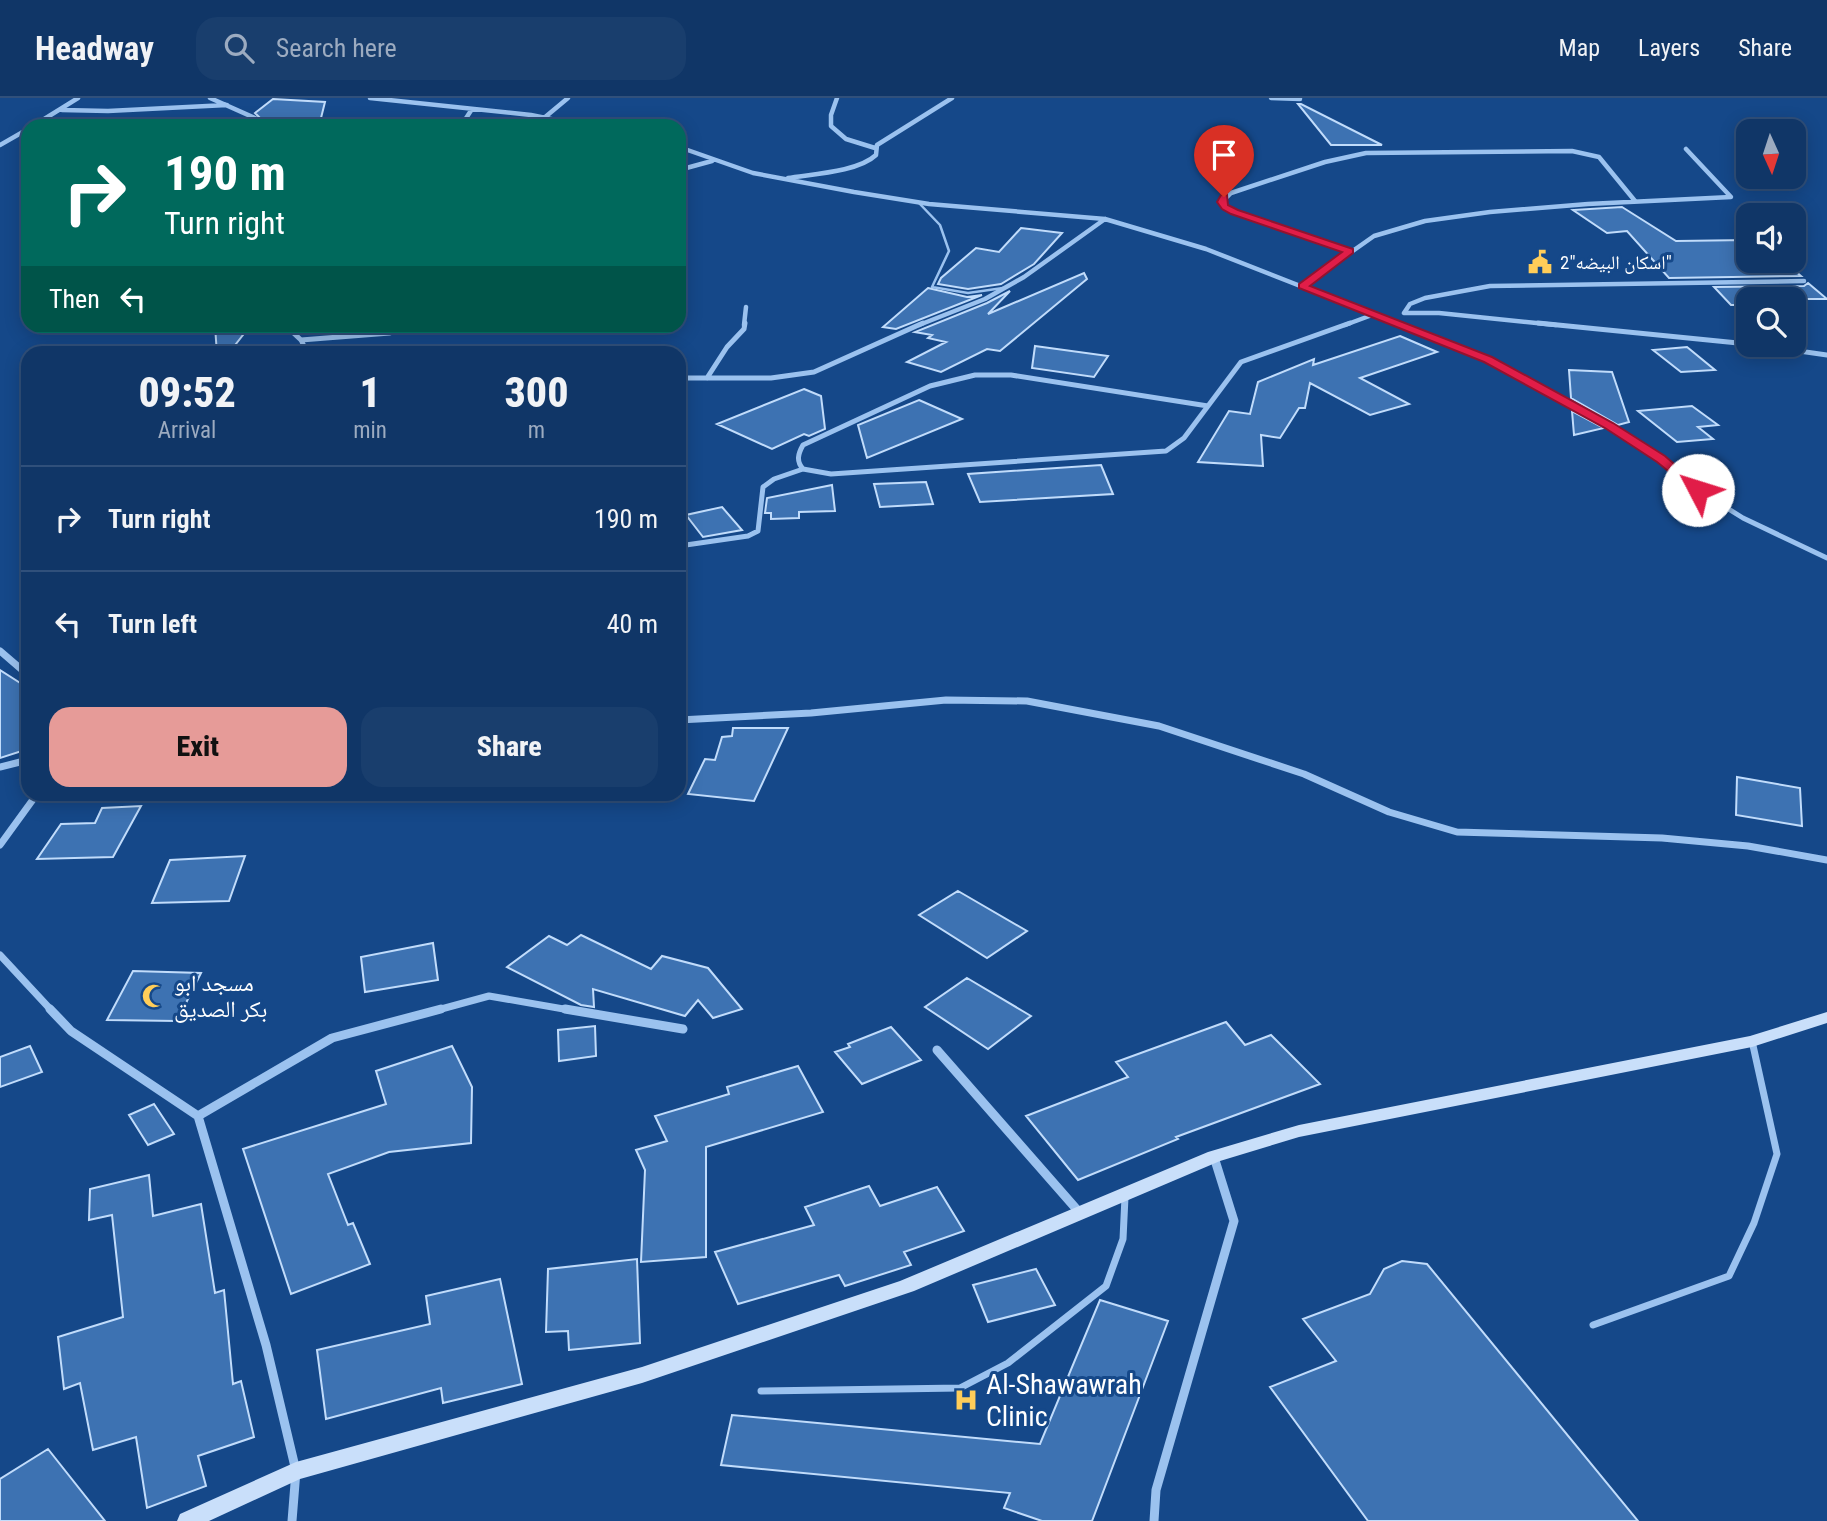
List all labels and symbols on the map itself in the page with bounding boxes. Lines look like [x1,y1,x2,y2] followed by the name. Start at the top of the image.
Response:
[1736,119,1806,189] north arrow
[1194,125,1254,197] pin
[1526,248,1554,276] public building icon: اسكان البيضه"2"
[1560,251,1672,274] place label: اسكان البيضه"2"
[1661,453,1735,527] position arrow
[174,970,267,1023] place label: مسجد ابو بكر الصديق
[140,982,168,1010] mosque icon: مسجد ابو بكر الصديق
[986,1368,1142,1433] place label: Al-Shawawrah Clinic
[952,1386,980,1414] hospital icon: Al-Shawawrah Clinic

